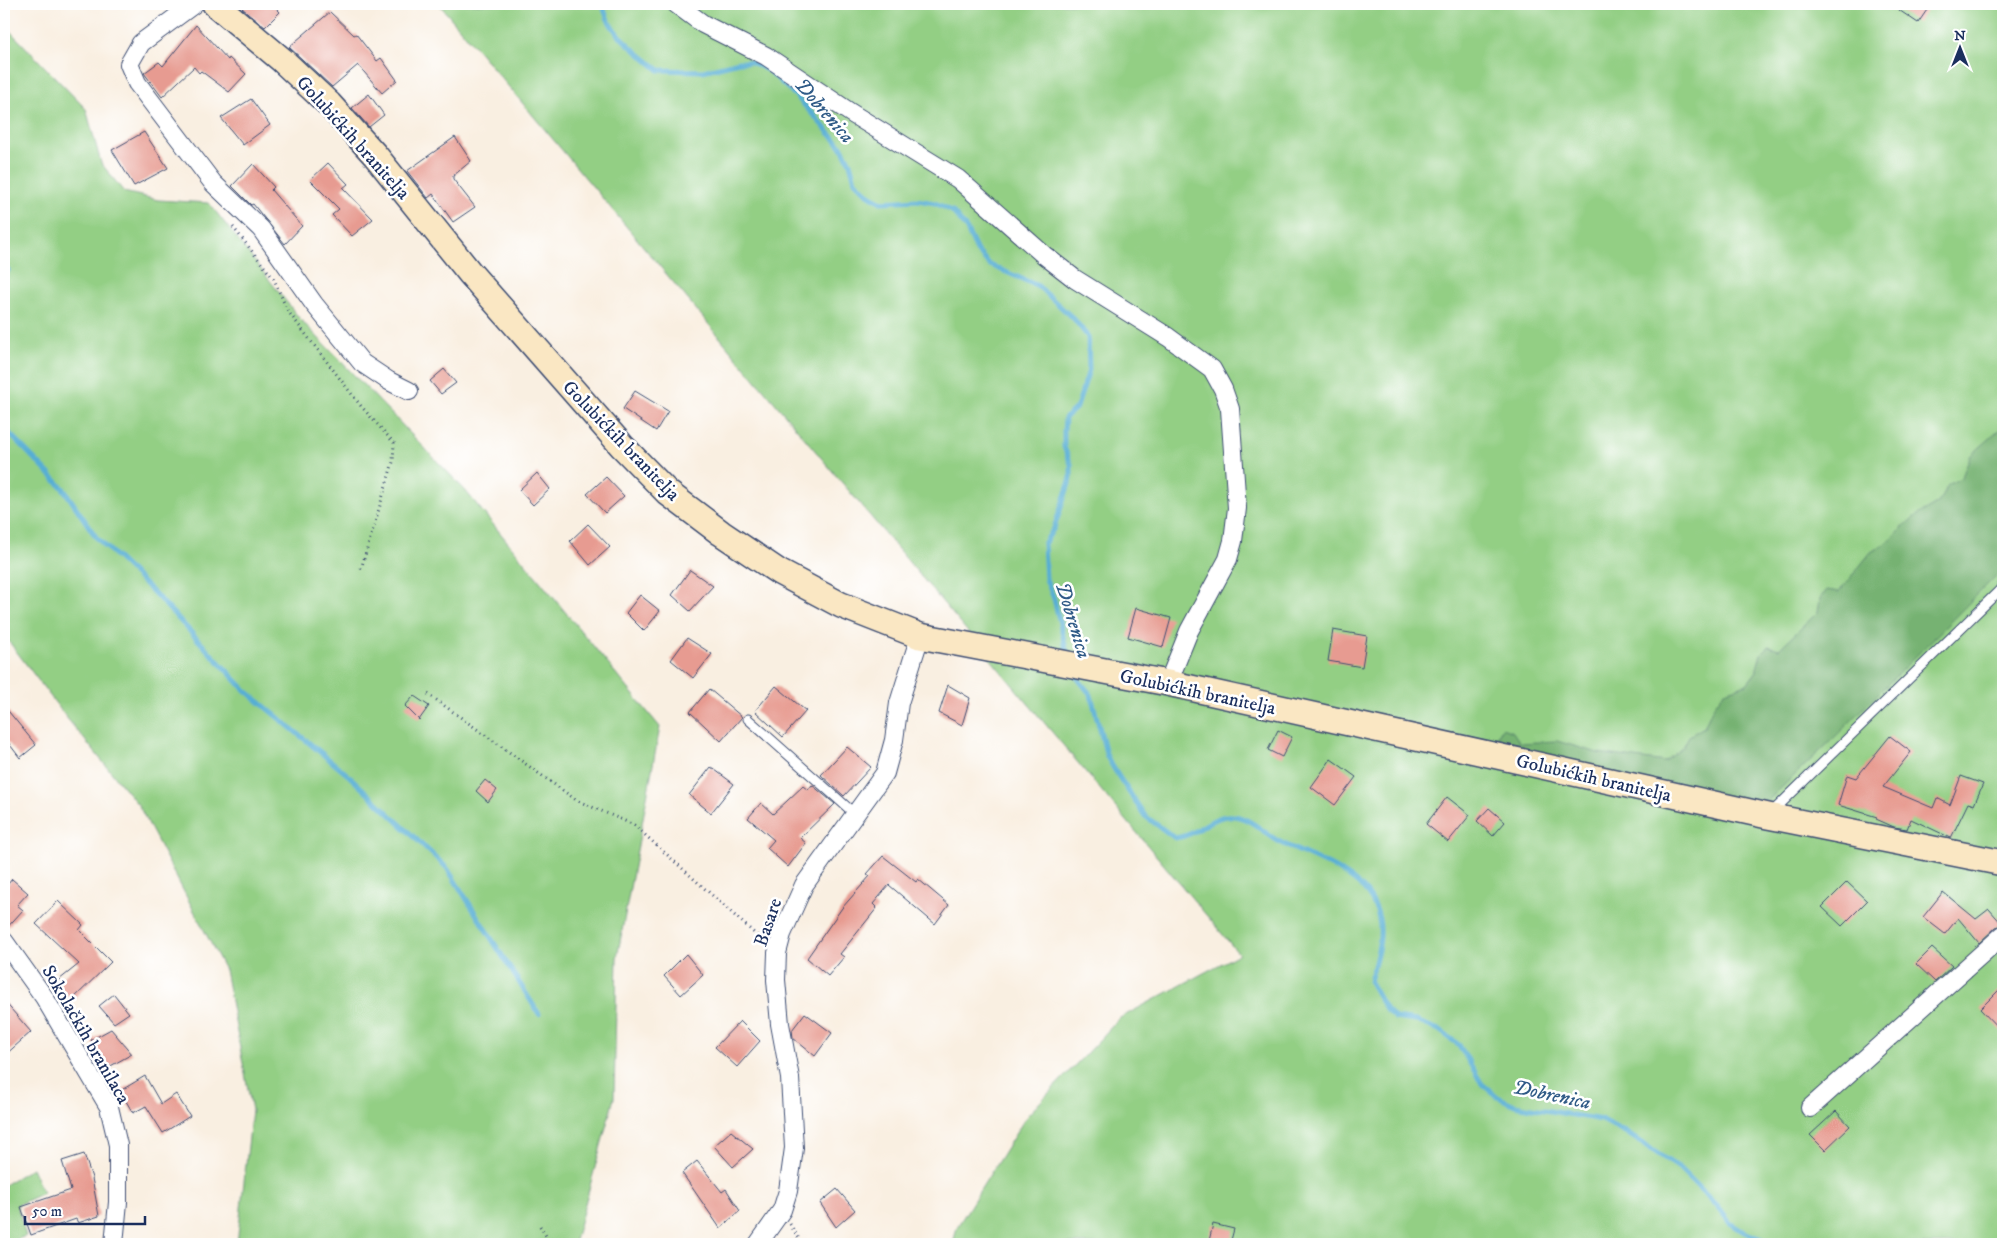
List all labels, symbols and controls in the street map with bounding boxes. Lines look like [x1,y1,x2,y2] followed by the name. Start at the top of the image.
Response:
[1934,22,1984,72] north arrow
[1954,27,1966,45] text: N
[291,71,415,205] street label: Golubićkih branitelja
[789,73,859,149] water label: Dobrenica
[558,376,684,506] street label: Golubićkih branitelja
[1049,579,1096,662] water label: Dobrenica
[1118,665,1278,720] street label: Golubićkih branitelja
[1514,749,1674,808] street label: Golubićkih branitelja
[749,895,787,950] street label: Basare
[37,961,135,1108] street label: Sokolačkih branilaca
[1511,1075,1593,1116] water label: Dobrenica
[25,1193,145,1225] scale bar
[32,1202,62,1221] text: 50 m

